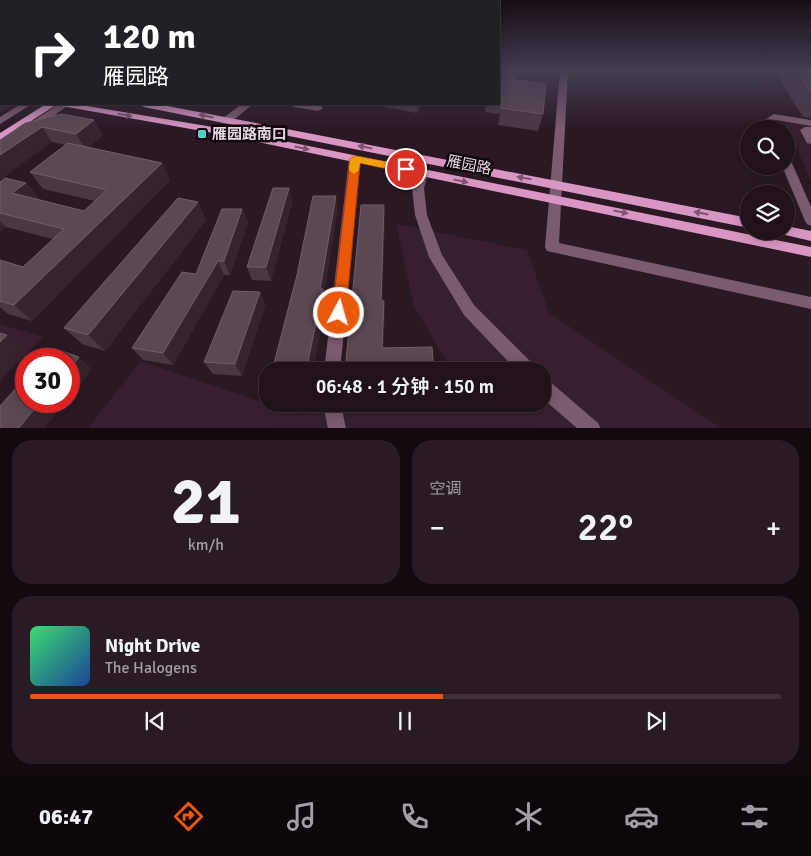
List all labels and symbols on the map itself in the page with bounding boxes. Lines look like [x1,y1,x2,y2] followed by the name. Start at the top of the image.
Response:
[118,111,134,119] one-way arrow
[197,111,213,119] one-way arrow
[212,125,287,143] place label: 雁园路南口
[196,128,208,140] marker: 雁园路南口
[356,143,372,151] one-way arrow
[295,144,310,152] one-way arrow
[385,148,427,190] pin
[445,152,493,178] street label: 雁园路
[516,174,532,182] one-way arrow
[454,177,469,185] one-way arrow
[613,209,629,217] one-way arrow
[693,209,709,217] one-way arrow
[312,286,364,338] position arrow
[15,348,80,413] speed limit sign: 30

